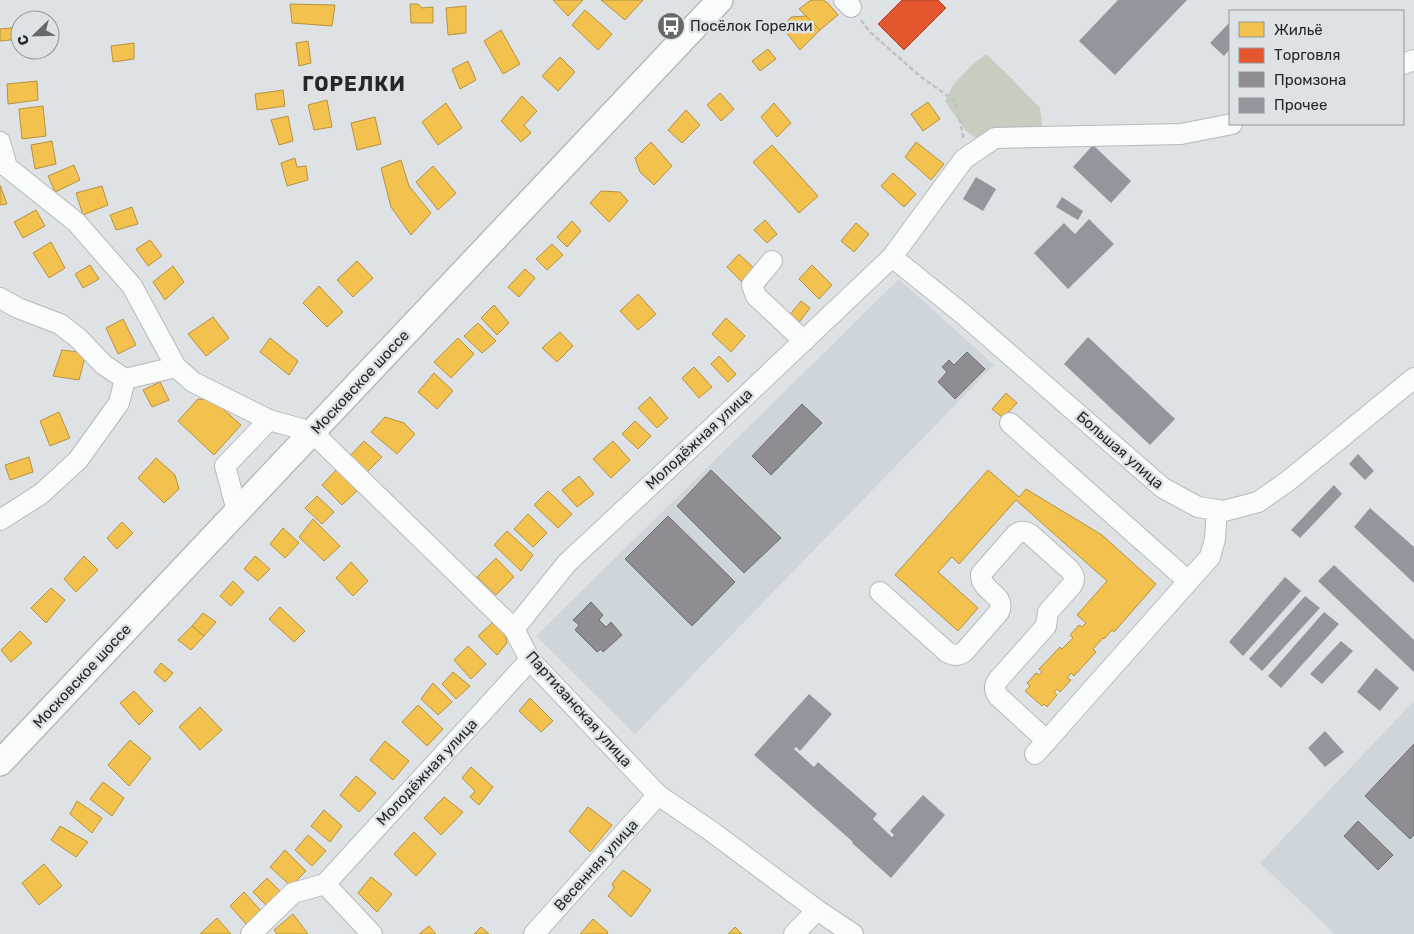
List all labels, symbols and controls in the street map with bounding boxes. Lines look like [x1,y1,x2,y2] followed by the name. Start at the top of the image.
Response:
[10,10,60,60] north arrow
[1229,10,1404,125] legend
[656,11,686,41] bus stop icon: Посёлок Горелки
[690,17,813,35] place label: Посёлок Горелки
[1274,21,1323,39] text: Жильё
[14,32,33,48] text: С
[1274,46,1340,64] text: Торговля
[1274,71,1346,89] text: Промзона
[302,72,406,96] district label: ГОРЕЛКИ
[1274,96,1327,114] text: Прочее
[307,326,413,438] street label: Московское шоссе
[642,385,756,493] street label: Молодёжная улица
[1073,407,1167,493] street label: Большая улица
[29,620,135,732] street label: Московское шоссе
[522,647,636,771] street label: Партизанская улица
[373,715,481,829] street label: Молодёжная улица
[550,816,642,914] street label: Весенняя улица

